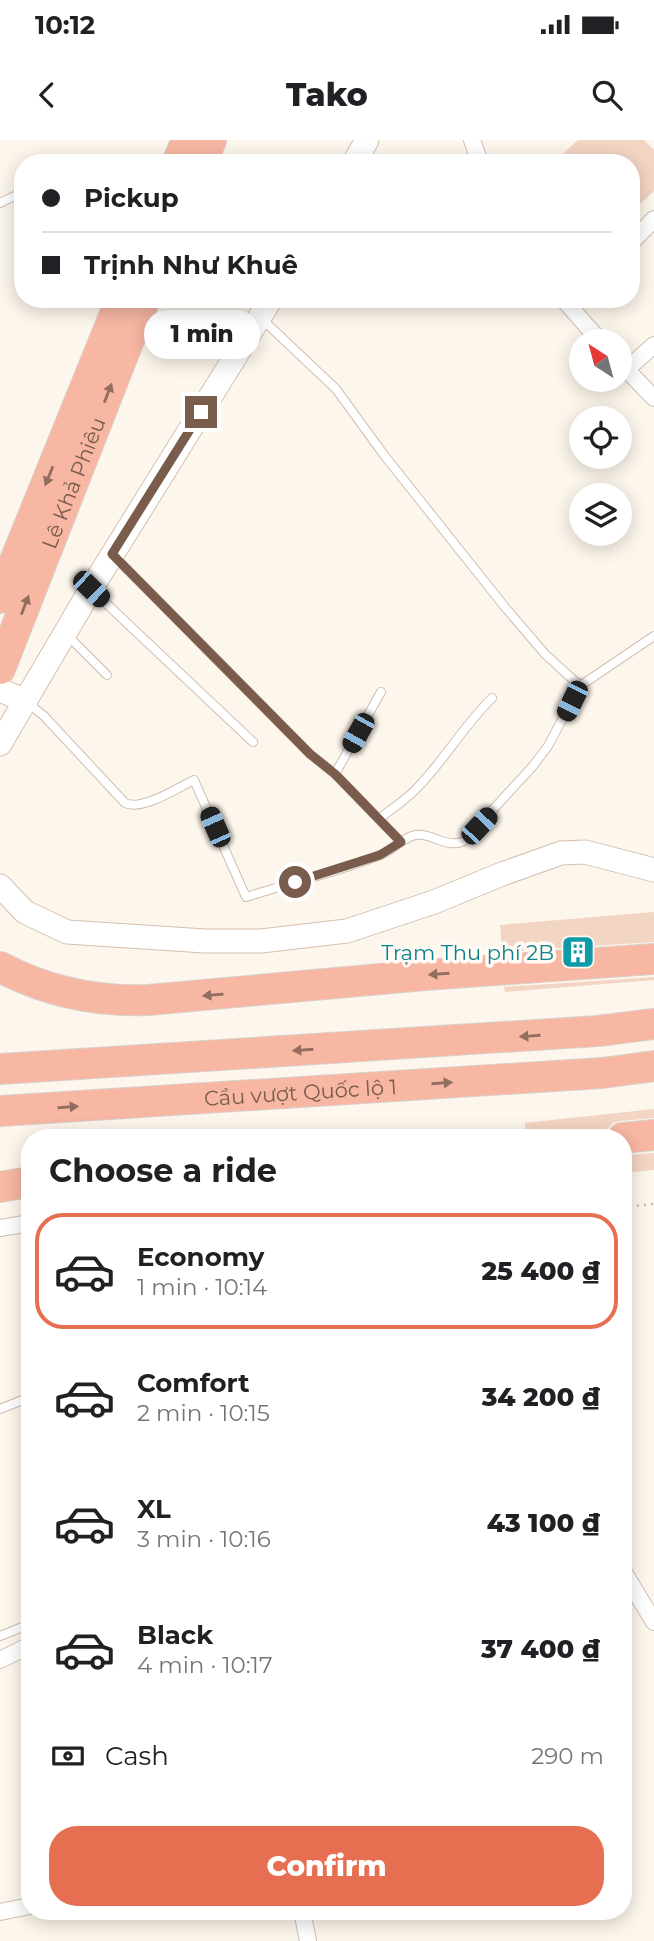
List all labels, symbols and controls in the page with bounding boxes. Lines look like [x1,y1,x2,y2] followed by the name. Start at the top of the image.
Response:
[35,9,95,41] text: 10:12
[286,75,368,114] text: Tako
[28,76,66,114] icon: back
[588,76,626,114] icon: search
[84,182,179,214] text: Pickup
[84,249,298,281] text: Trịnh Như Khuê
[143,310,259,359] callout: 1 min
[170,320,234,348] text: 1 min
[569,329,632,392] north arrow
[569,329,632,546] map controls
[102,383,113,404] one-way arrow
[185,396,217,428] route end
[569,406,632,469] button: locate
[36,413,110,552] street label: Lê Khả Phiêu
[44,466,55,487] one-way arrow
[569,483,632,546] button: layers
[69,567,114,611] car
[19,595,30,616] one-way arrow
[554,678,591,724] car
[339,710,378,756] car
[457,803,502,849] car
[197,804,234,850] car
[279,866,311,898] route start
[559,933,597,971] building icon: Trạm Thu phí 2B
[381,940,554,965] place label: Trạm Thu phí 2B
[428,969,450,980] one-way arrow
[202,990,224,1001] one-way arrow
[519,1030,541,1041] one-way arrow
[292,1045,314,1056] one-way arrow
[203,1073,398,1111] street label: Cầu vượt Quốc lộ 1
[431,1077,453,1088] one-way arrow
[57,1101,79,1112] one-way arrow
[49,1151,277,1190] text: Choose a ride
[53,1240,116,1303] icon: car
[137,1241,264,1273] text: Economy
[482,1255,600,1287] text: 25 400 ₫
[137,1273,267,1301] text: 1 min · 10:14
[53,1366,116,1429] icon: car
[137,1367,249,1399] text: Comfort
[482,1381,600,1413] text: 34 200 ₫
[137,1399,270,1427] text: 2 min · 10:15
[53,1492,116,1555] icon: car
[137,1493,171,1525] text: XL
[487,1507,600,1539] text: 43 100 ₫
[137,1525,271,1553] text: 3 min · 10:16
[53,1618,116,1681] icon: car
[137,1619,213,1651] text: Black
[481,1633,600,1665] text: 37 400 ₫
[137,1651,272,1679] text: 4 min · 10:17
[49,1737,87,1775] icon: cash
[105,1740,169,1772] text: Cash
[531,1742,604,1770] text: 290 m
[49,1826,604,1906] button: Confirm

